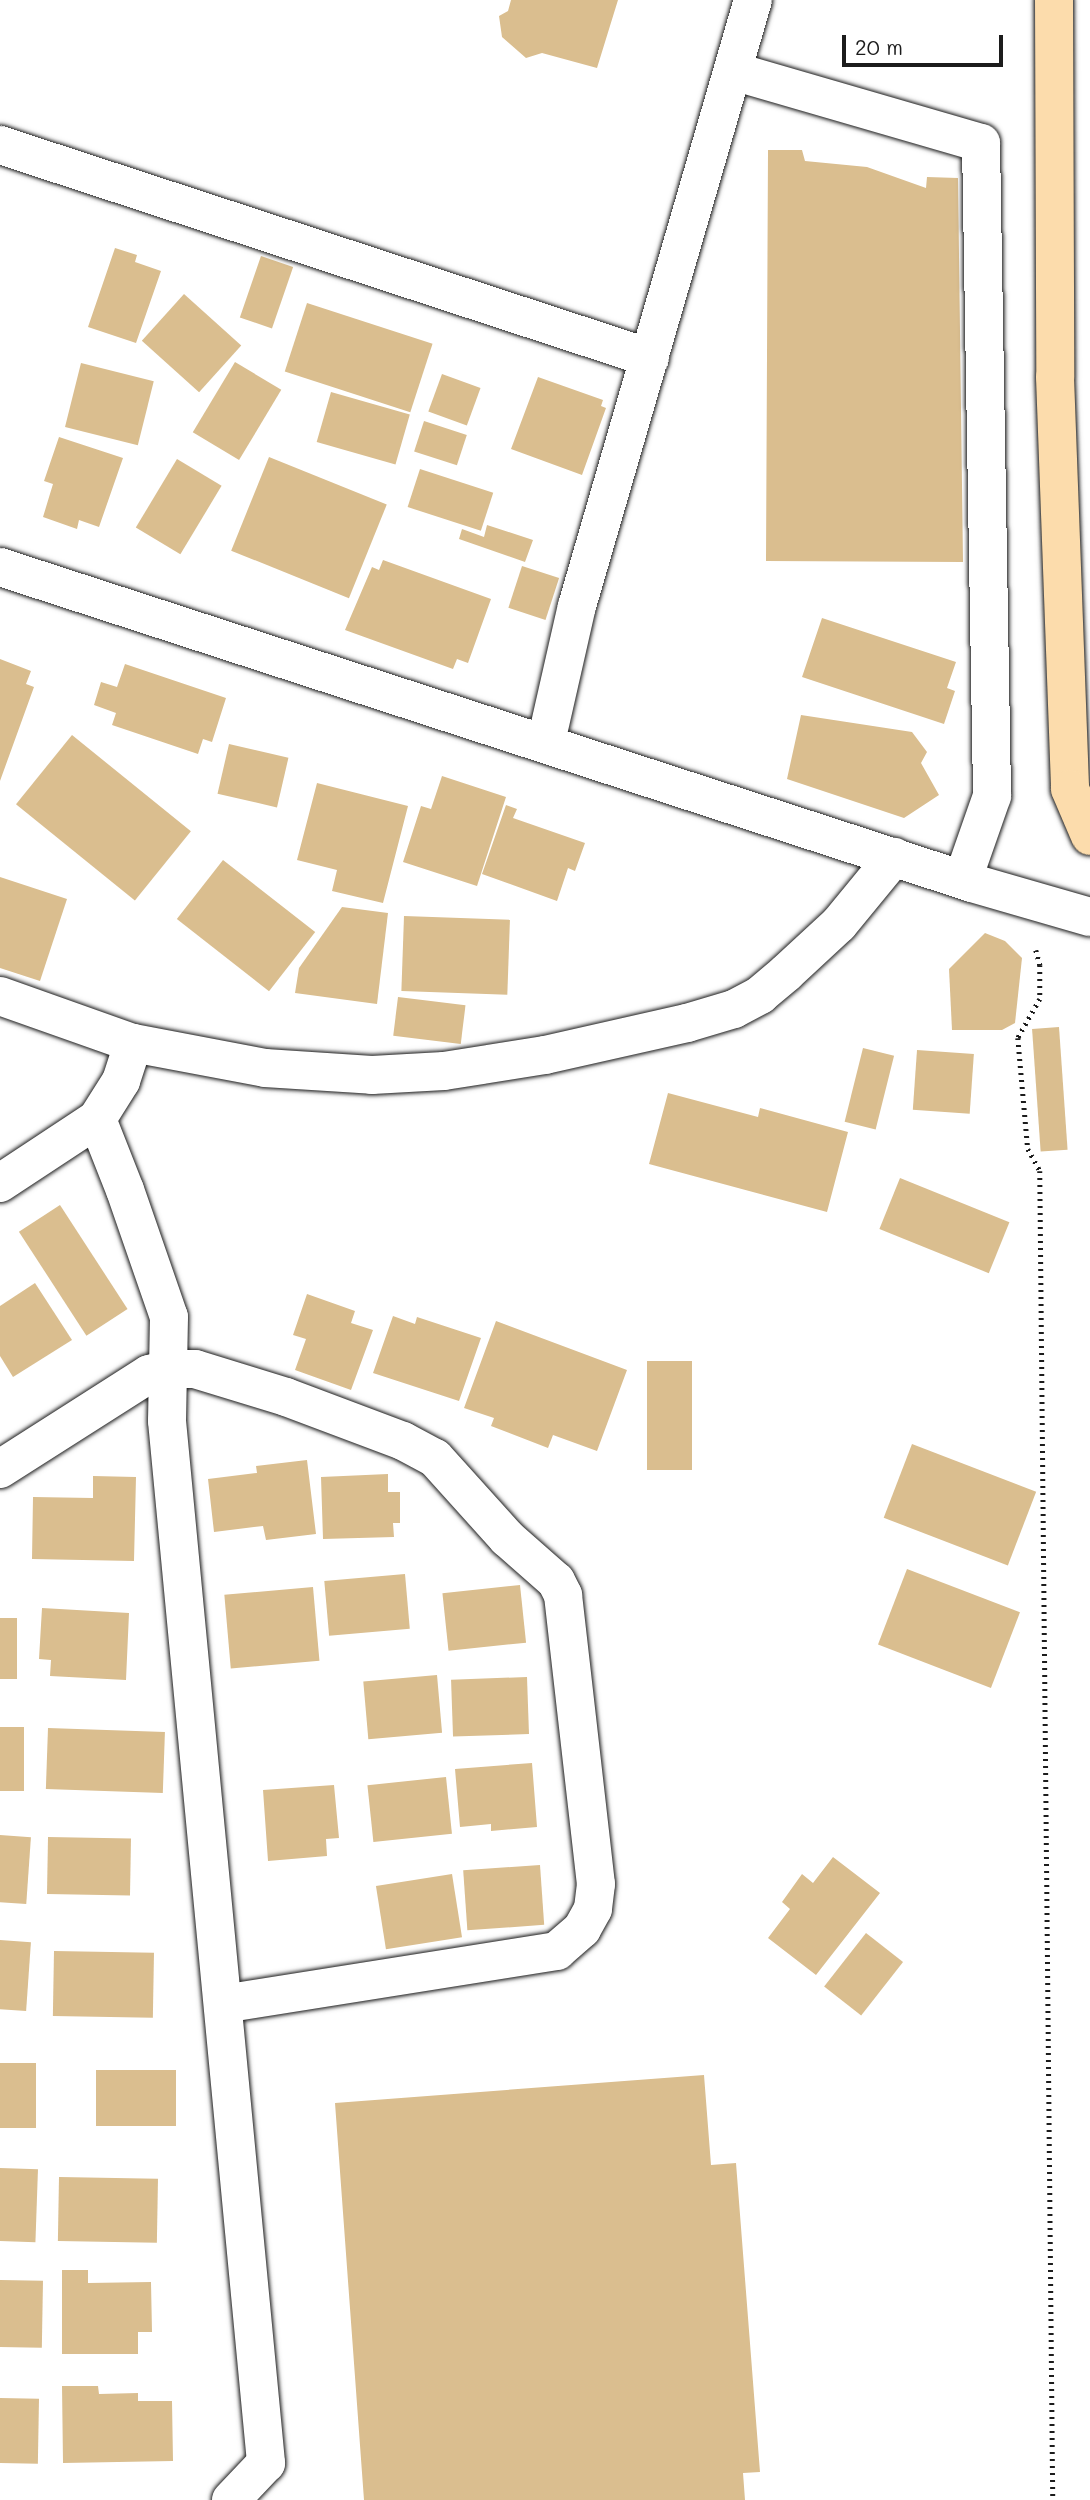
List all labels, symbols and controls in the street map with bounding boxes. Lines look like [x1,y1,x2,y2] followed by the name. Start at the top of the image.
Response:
[845,21,1006,65] scale bar
[855,33,903,60] text: 20 m

